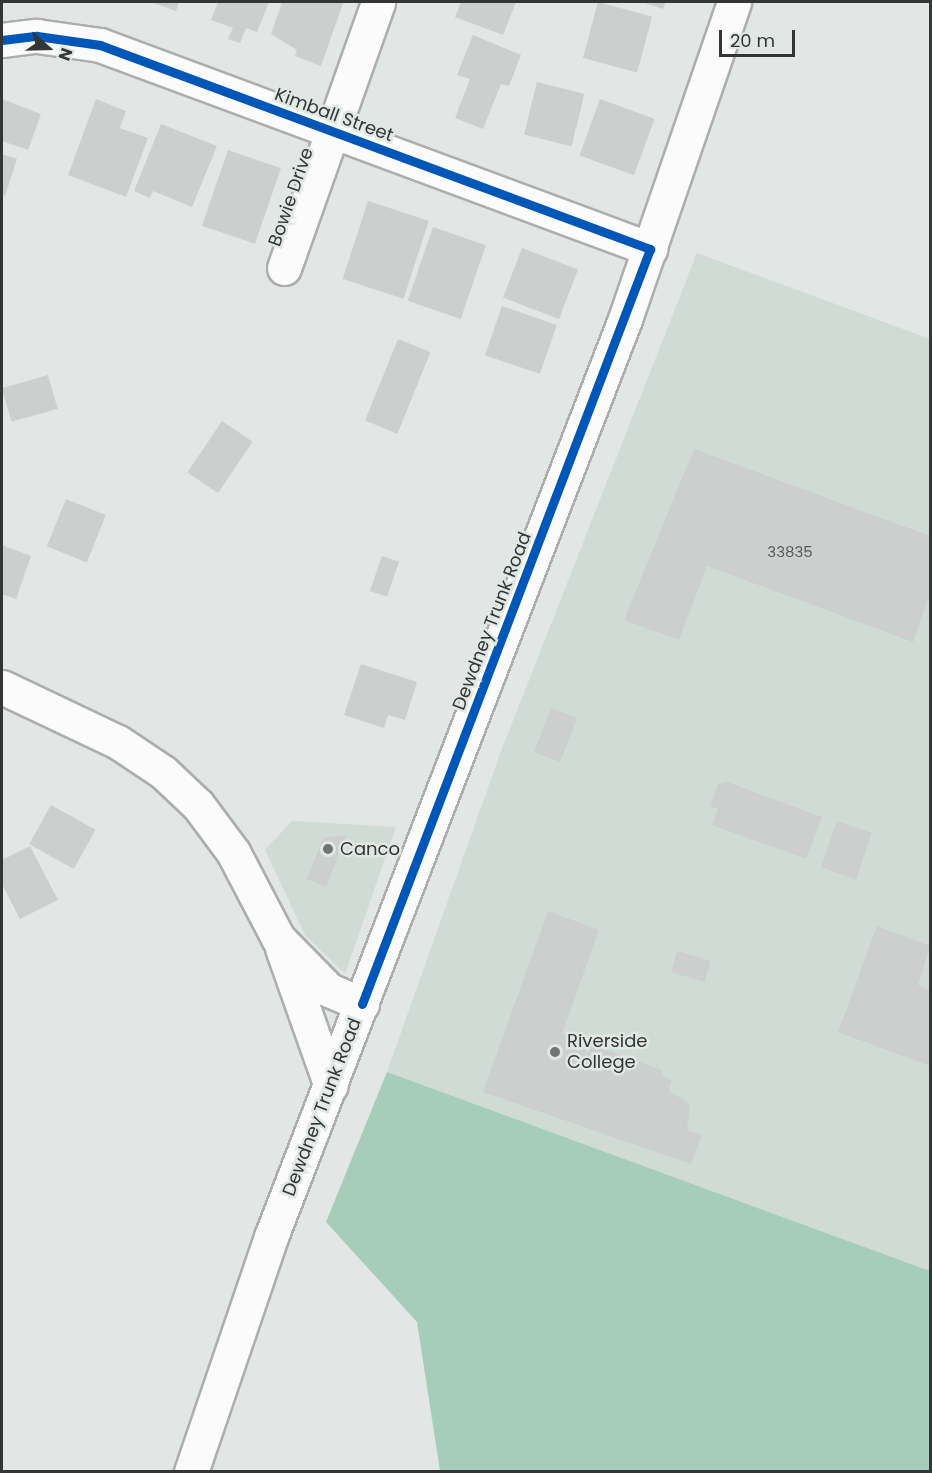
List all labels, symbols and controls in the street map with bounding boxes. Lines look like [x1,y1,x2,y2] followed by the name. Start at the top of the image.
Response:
[18,18,78,78] north arrow
[722,18,798,56] scale bar
[730,28,775,53] text: 20 m
[53,45,78,64] text: N
[272,84,396,146] street label: Kimball Street
[264,145,318,249] street label: Bowie Drive
[448,529,536,713] street label: Dewdney Trunk Road
[767,543,813,561] house number: 33835
[340,838,400,860] place label: Canco
[321,842,335,856] marker: Canco
[278,1015,366,1199] street label: Dewdney Trunk Road
[567,1031,647,1074] place label: Riverside College
[548,1045,562,1059] marker: Riverside College

